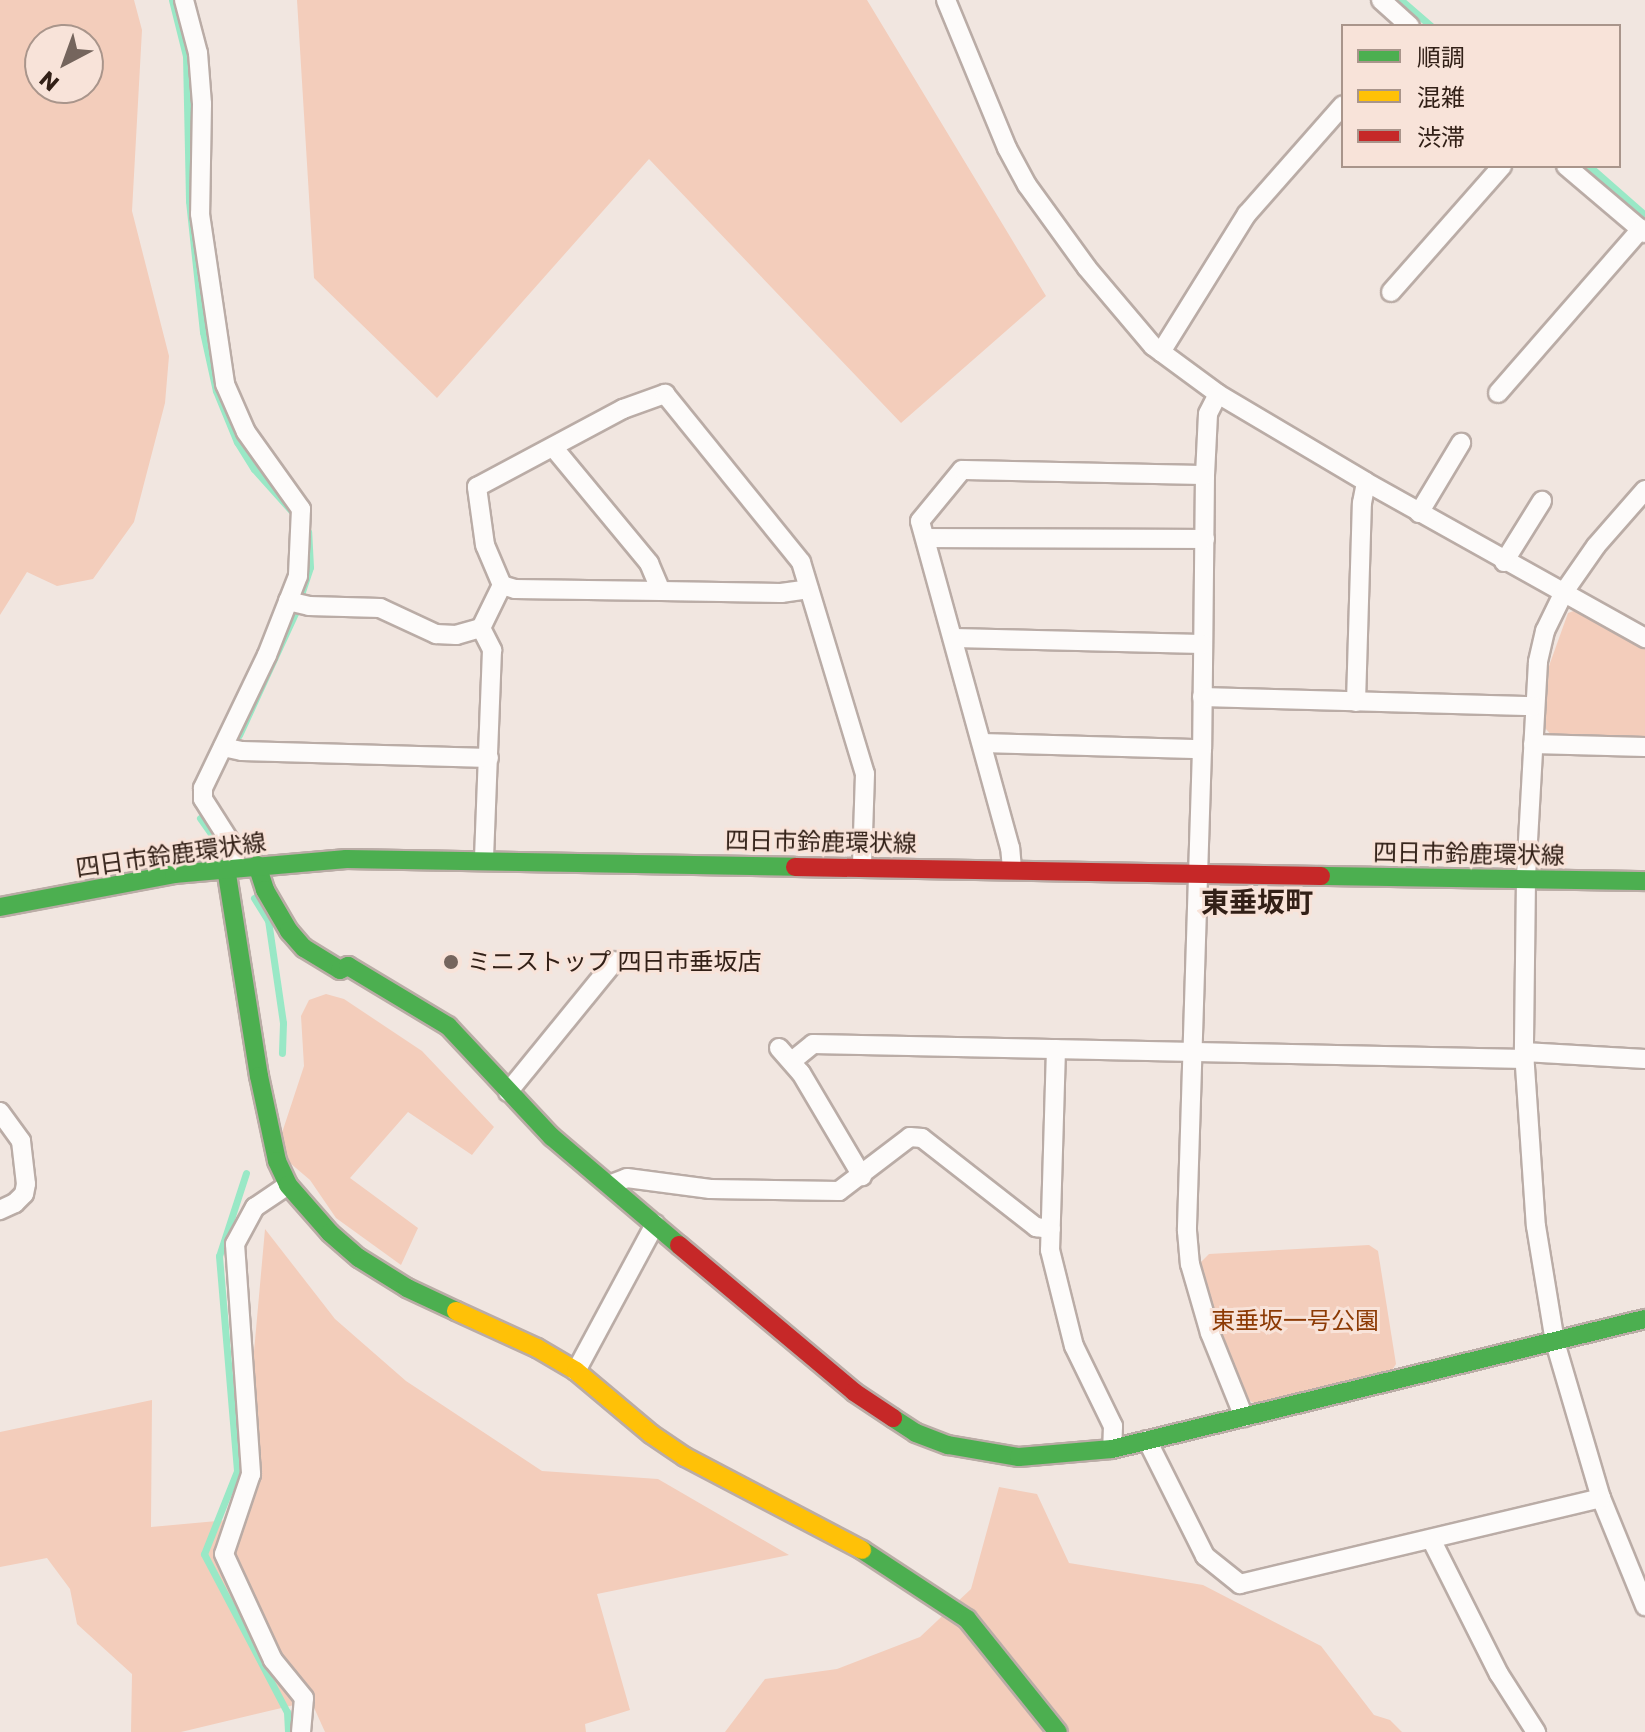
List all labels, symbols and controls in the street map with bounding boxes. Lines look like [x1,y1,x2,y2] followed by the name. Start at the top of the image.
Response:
[24,24,104,104] north arrow
[1341,24,1621,168] legend
[1417,41,1465,74] text: 順調
[33,64,66,98] text: N
[1417,81,1465,114] text: 混雑
[1417,121,1465,154] text: 渋滞
[725,826,917,858] street label: 四日市鈴鹿環状線
[74,827,268,883] street label: 四日市鈴鹿環状線
[1373,838,1565,870] street label: 四日市鈴鹿環状線
[1201,886,1313,920] district label: 東垂坂町
[467,948,761,976] place label: ミニストップ 四日市垂坂店
[442,953,460,971] marker: ミニストップ 四日市垂坂店
[1211,1307,1379,1335] park label: 東垂坂一号公園

